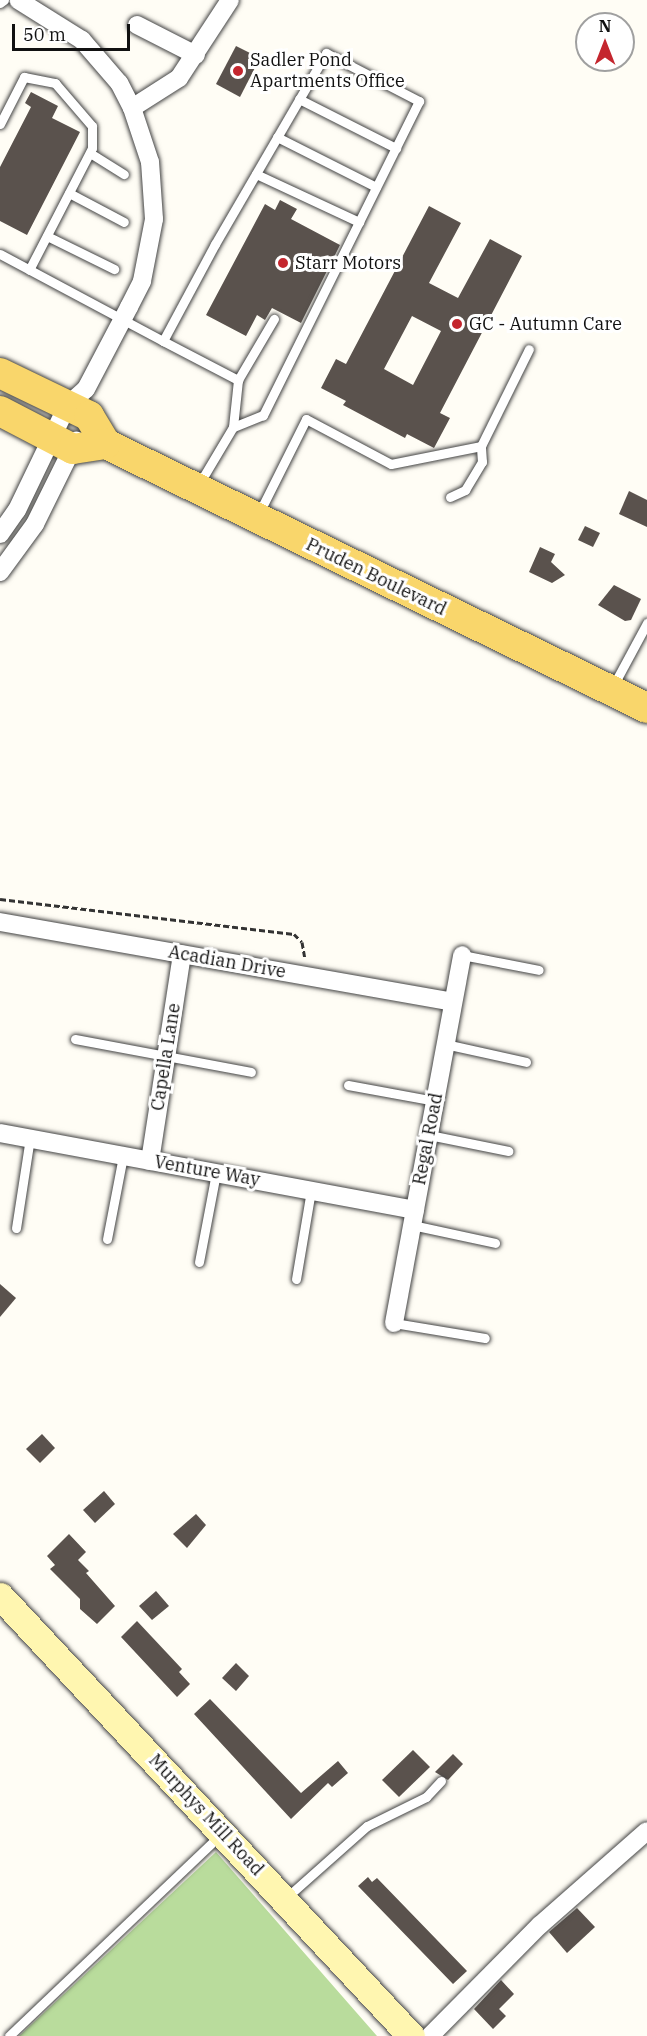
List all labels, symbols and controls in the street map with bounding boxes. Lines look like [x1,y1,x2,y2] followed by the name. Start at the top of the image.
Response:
[15,12,134,50] scale bar
[575,12,635,72] north arrow
[599,16,611,36] text: N
[23,23,66,46] text: 50 m
[250,50,405,92] place label: Sadler Pond Apartments Office
[231,64,245,78] marker: Sadler Pond Apartments Office
[295,252,401,274] place label: Starr Motors
[276,256,290,270] marker: Starr Motors
[469,313,622,335] place label: GC - Autumn Care
[450,317,464,331] marker: GC - Autumn Care
[302,534,450,620] street label: Pruden Boulevard
[167,941,287,983] street label: Acadian Drive
[147,1002,185,1112] street label: Capella Lane
[408,1091,448,1187] street label: Regal Road
[152,1151,262,1191] street label: Venture Way
[144,1750,268,1880] street label: Murphys Mill Road

